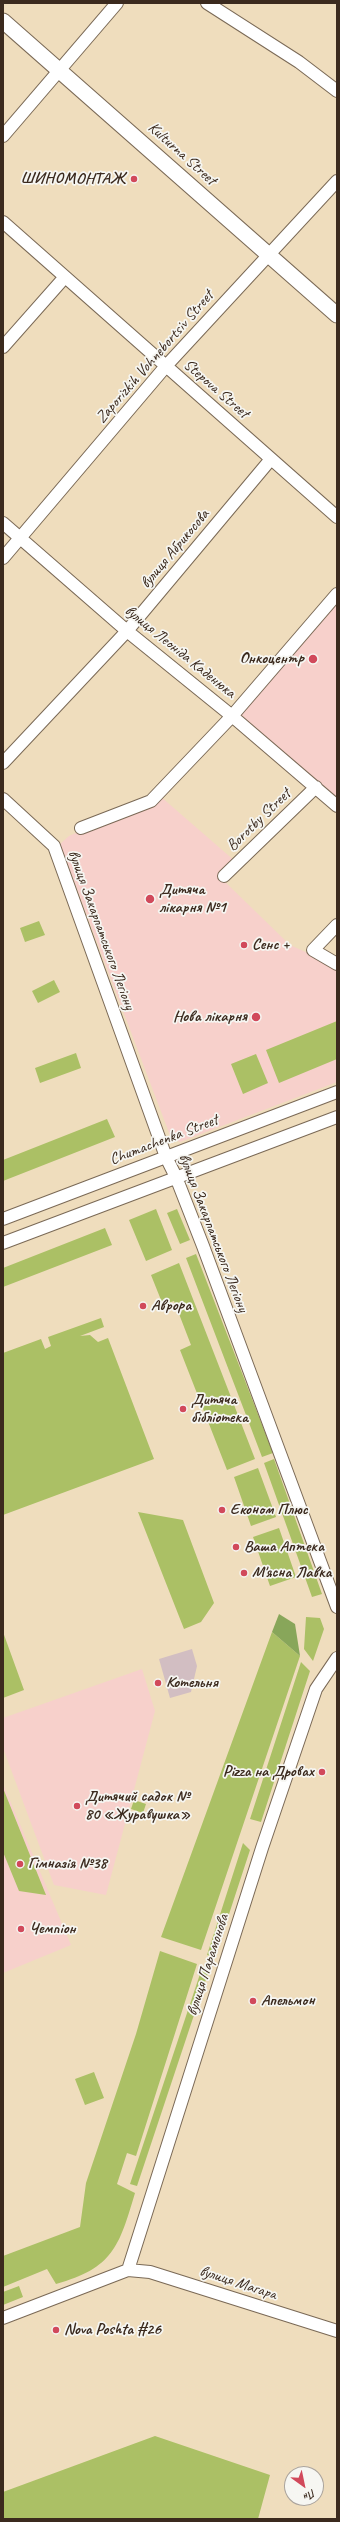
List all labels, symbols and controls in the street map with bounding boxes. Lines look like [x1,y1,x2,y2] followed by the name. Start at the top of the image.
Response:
[144,118,220,190] street label: Kulturna Street
[21,169,126,189] place label: ШИНОМОНТАЖ
[129,174,139,184] marker: ШИНОМОНТАЖ
[92,287,218,427] street label: Zaporizkih Vohnebortsiv Street
[179,355,253,423] street label: Stepova Street
[136,506,214,592] street label: вулиця Абрикосова
[121,601,239,703] street label: вулиця Леоніда Каденюка
[240,649,304,669] place label: Онкоцентр
[307,653,319,665] marker: Онкоцентр
[223,785,295,855] street label: Borotby Street
[63,848,139,1012] street label: вулиця Закарпатського Легіону
[159,880,226,918] place label: Дитяча лікарня №1
[144,893,156,905] marker: Дитяча лікарня №1
[252,935,289,955] place label: Сенс +
[239,940,249,950] marker: Сенс +
[173,1007,247,1027] place label: Нова лікарня
[250,1011,262,1023] marker: Нова лікарня
[107,1111,221,1169] street label: Chumachenka Street
[174,1151,252,1315] street label: вулиця Закарпатського Легіону
[151,1296,191,1316] place label: Аврора
[138,1301,148,1311] marker: Аврора
[191,1390,248,1428] place label: Дитяча бібліотека
[178,1404,188,1414] marker: Дитяча бібліотека
[230,1500,308,1520] place label: Економ Плюс
[217,1505,227,1515] marker: Економ Плюс
[244,1537,324,1557] place label: Ваша Аптека
[231,1542,241,1552] marker: Ваша Аптека
[252,1563,332,1583] place label: М'ясна Лавка
[239,1568,249,1578] marker: М'ясна Лавка
[166,1673,218,1693] place label: Котельня
[153,1678,163,1688] marker: Котельня
[223,1762,314,1782] place label: Pizza на Дровах
[317,1767,327,1777] marker: Pizza на Дровах
[85,1787,190,1825] place label: Дитячий садок № 80 «Журавушка»
[72,1801,82,1811] marker: Дитячий садок № 80 «Журавушка»
[28,1854,107,1874] place label: Гімназія №38
[15,1859,25,1869] marker: Гімназія №38
[183,1912,233,2018] street label: вулиця Парамонова
[29,1919,76,1939] place label: Чемпіон
[16,1924,26,1934] marker: Чемпіон
[261,1991,315,2011] place label: Апельмон
[248,1996,258,2006] marker: Апельмон
[197,2262,279,2304] street label: вулиця Магара
[64,2320,161,2340] place label: Nova Poshta #26
[51,2325,61,2335] marker: Nova Poshta #26
[284,2466,324,2506] north arrow
[301,2486,319,2504] text: Пн

